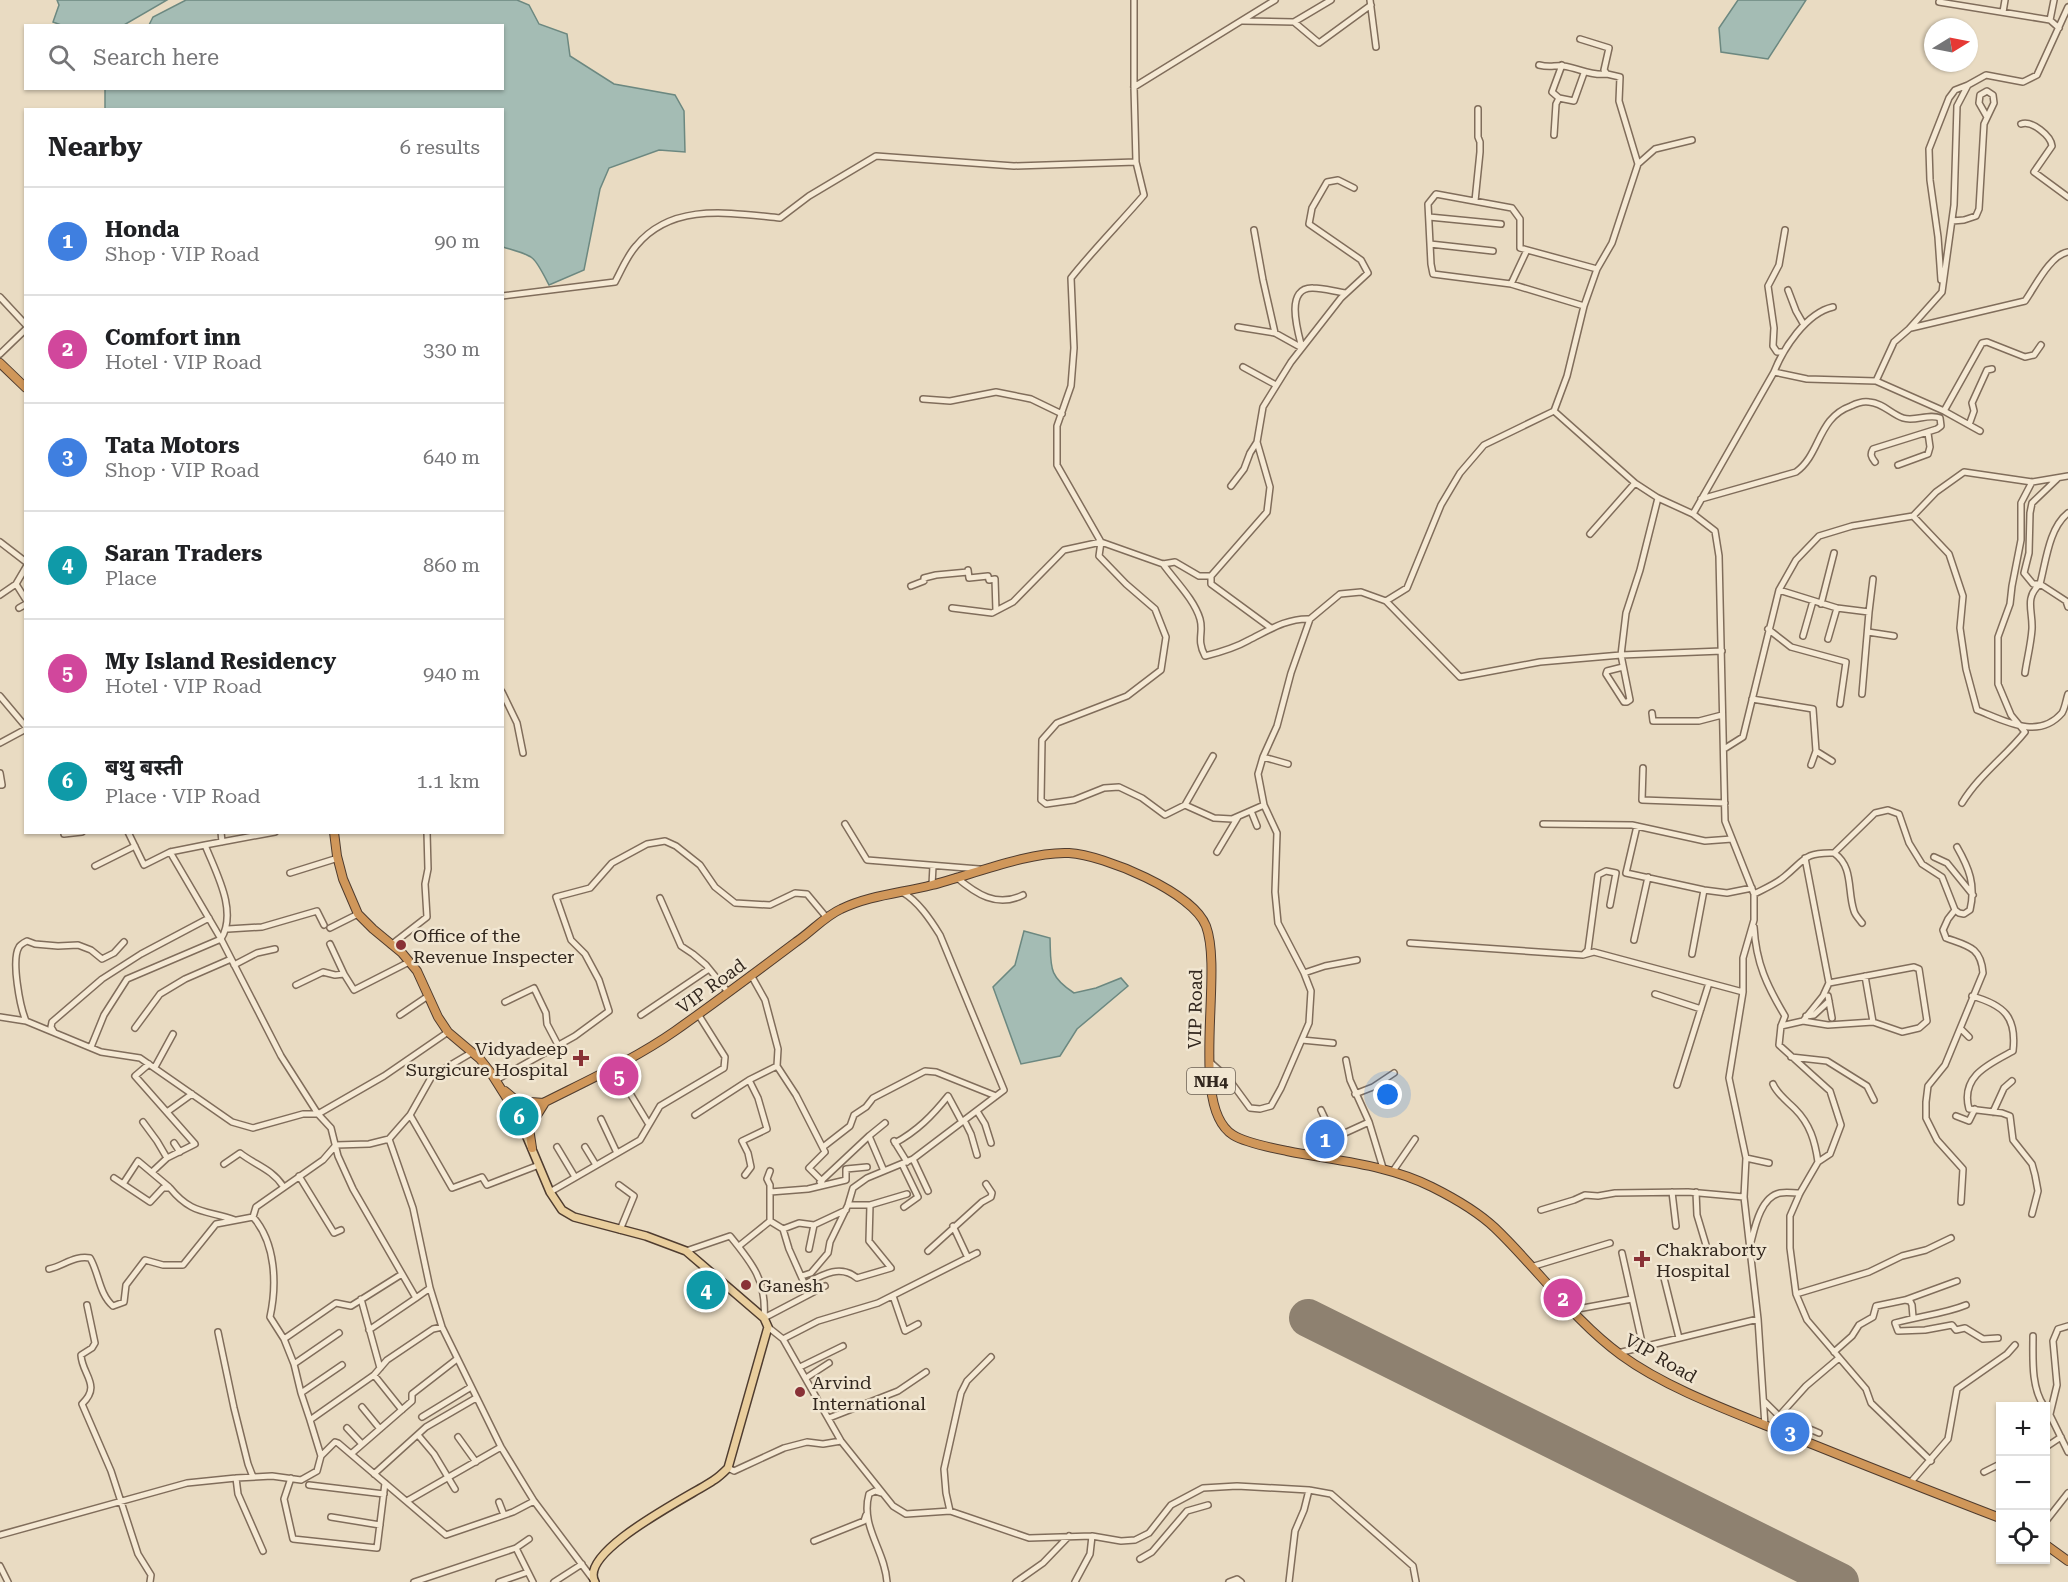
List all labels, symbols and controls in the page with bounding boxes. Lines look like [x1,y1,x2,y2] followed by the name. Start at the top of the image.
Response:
[1924,18,1978,72] north arrow
[24,24,504,90] search box
[45,41,78,74] icon: search
[93,45,219,70] text: Search here
[48,132,142,162] text: Nearby
[400,135,480,159] text: 6 results
[105,217,180,242] text: Honda
[62,229,73,253] text: 1
[434,229,480,253] text: 90 m
[105,242,260,266] text: Shop · VIP Road
[105,325,241,350] text: Comfort inn
[62,337,73,361] text: 2
[423,337,480,361] text: 330 m
[105,350,262,374] text: Hotel · VIP Road
[105,433,240,458] text: Tata Motors
[62,445,73,469] text: 3
[423,445,480,469] text: 640 m
[105,458,260,482] text: Shop · VIP Road
[105,541,262,566] text: Saran Traders
[62,553,73,577] text: 4
[423,553,480,577] text: 860 m
[105,566,157,590] text: Place
[105,649,336,674] text: My Island Residency
[62,661,73,685] text: 5
[423,661,480,685] text: 940 m
[105,674,262,698] text: Hotel · VIP Road
[105,755,183,780] text: बथु बस्ती
[62,769,73,793] text: 6
[416,769,480,793] text: 1.1 km
[105,784,260,808] text: Place · VIP Road
[413,925,574,967] place label: Office of the Revenue Inspecter
[394,938,408,952] marker: Office of the Revenue Inspecter
[673,954,750,1018] street label: VIP Road
[1184,968,1206,1049] street label: VIP Road
[406,1038,568,1080] place label: Vidyadeep Surgicure Hospital
[572,1049,590,1067] marker: Vidyadeep Surgicure Hospital
[600,1054,638,1098] pin: 5
[1187,1068,1235,1094] road number: NH4
[1373,1080,1402,1109] your location
[500,1094,538,1138] pin: 6
[1306,1116,1344,1162] pin: 1
[1656,1239,1767,1281] place label: Chakraborty Hospital
[1633,1250,1651,1268] marker: Chakraborty Hospital
[686,1268,726,1312] pin: 4
[758,1275,824,1296] place label: Ganesh
[1544,1276,1582,1320] pin: 2
[739,1278,753,1292] marker: Ganesh
[1621,1329,1701,1387] street label: VIP Road
[812,1372,926,1414] place label: Arvind International
[793,1385,807,1399] marker: Arvind International
[1996,1402,2050,1564] map controls
[1996,1402,2050,1456] button: +
[1770,1410,1810,1454] pin: 3
[1996,1456,2050,1510] button: −
[1996,1510,2050,1564] button: locate

